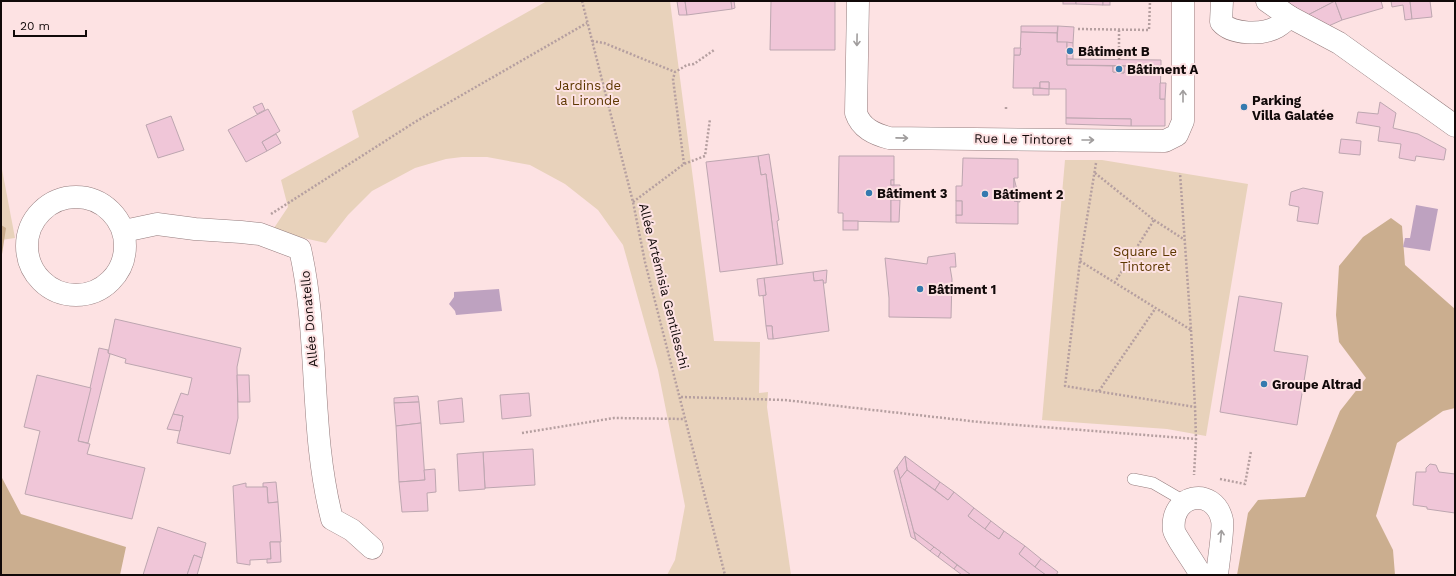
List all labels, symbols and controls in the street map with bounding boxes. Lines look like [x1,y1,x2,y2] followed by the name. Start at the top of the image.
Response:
[14,12,86,38] scale bar
[20,19,50,33] text: 20 m
[853,33,861,46] one-way arrow
[1078,44,1150,59] place label: Bâtiment B
[1065,46,1075,56] marker: Bâtiment B
[1127,62,1199,77] place label: Bâtiment A
[1114,64,1124,74] marker: Bâtiment A
[555,78,621,108] park label: Jardins de la Lironde
[1179,90,1187,103] one-way arrow
[1252,93,1334,123] place label: Parking Villa Galatée
[1239,102,1249,112] marker: Parking Villa Galatée
[974,131,1073,147] street label: Rue Le Tintoret
[895,134,908,142] one-way arrow
[1081,136,1094,144] one-way arrow
[877,186,948,201] place label: Bâtiment 3
[993,187,1064,202] place label: Bâtiment 2
[864,188,874,198] marker: Bâtiment 3
[980,189,990,199] marker: Bâtiment 2
[636,201,692,371] street label: Allée Artémisia Gentileschi
[1113,244,1177,274] park label: Square Le Tintoret
[297,270,321,368] street label: Allée Donatello
[928,282,996,297] place label: Bâtiment 1
[915,284,925,294] marker: Bâtiment 1
[1272,377,1362,392] place label: Groupe Altrad
[1259,379,1269,389] marker: Groupe Altrad
[1218,530,1225,543] one-way arrow

